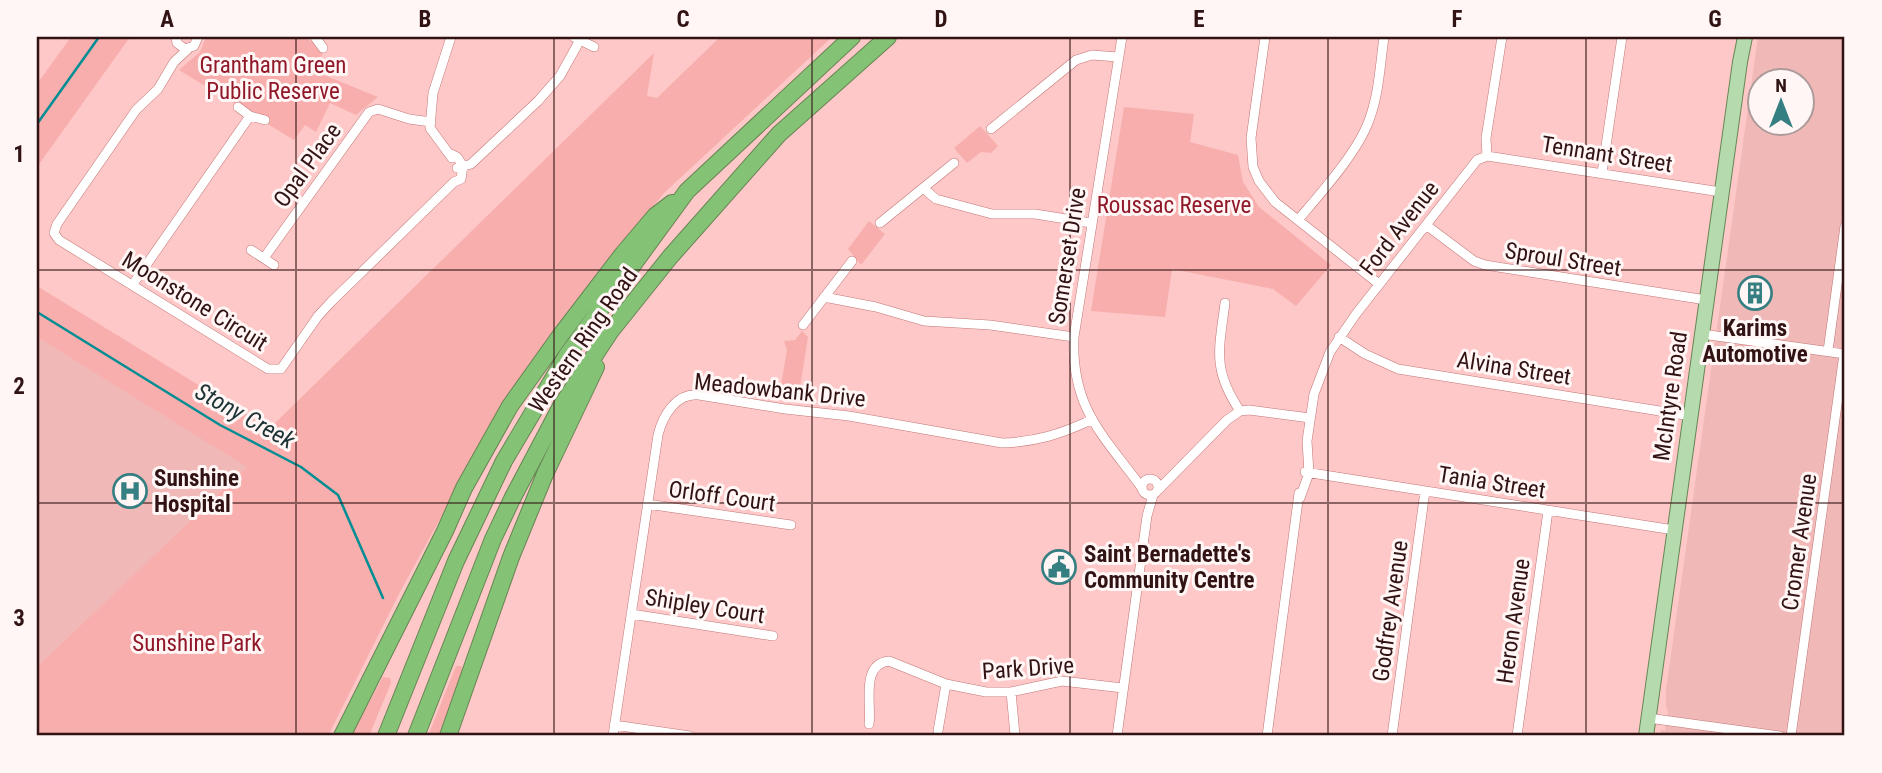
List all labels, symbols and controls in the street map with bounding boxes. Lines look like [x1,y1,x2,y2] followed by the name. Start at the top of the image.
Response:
[160,6,174,33] text: A
[419,6,431,33] text: B
[676,6,690,33] text: C
[935,6,948,33] text: D
[1193,6,1205,33] text: E
[1452,6,1463,33] text: F
[1708,6,1722,33] text: G
[200,52,346,105] park label: Grantham Green Public Reserve
[1745,66,1815,136] north arrow
[1775,74,1787,97] text: N
[268,118,347,213] street label: Opal Place
[1540,131,1674,178] street label: Tennant Street
[13,141,25,168] text: 1
[1354,176,1445,281] street label: Ford Avenue
[1043,186,1092,326] street label: Somerset Drive
[1097,192,1251,219] park label: Roussac Reserve
[1503,237,1623,282] street label: Sproul Street
[117,246,272,357] street label: Moonstone Circuit
[523,263,643,418] street label: Western Ring Road
[1736,274,1774,312] building icon: Karims Automotive
[1702,315,1808,368] place label: Karims Automotive
[1648,330,1693,462] street label: McIntyre Road
[1455,346,1573,391] street label: Alvina Street
[693,368,867,413] street label: Meadowbank Drive
[13,373,25,400] text: 2
[190,377,300,455] water label: Stony Creek
[1436,461,1548,504] street label: Tania Street
[154,465,239,518] place label: Sunshine Hospital
[111,472,149,510] hospital icon: Sunshine Hospital
[1777,472,1822,612] street label: Cromer Avenue
[667,476,777,517] street label: Orloff Court
[1367,539,1414,683] street label: Godfrey Avenue
[1084,541,1255,594] place label: Saint Bernadette's Community Centre
[1040,548,1078,586] public building icon: Saint Bernadette's Community Centre
[1491,557,1536,685] street label: Heron Avenue
[643,584,767,629] street label: Shipley Court
[13,605,25,632] text: 3
[132,630,262,657] park label: Sunshine Park
[981,652,1075,685] street label: Park Drive

